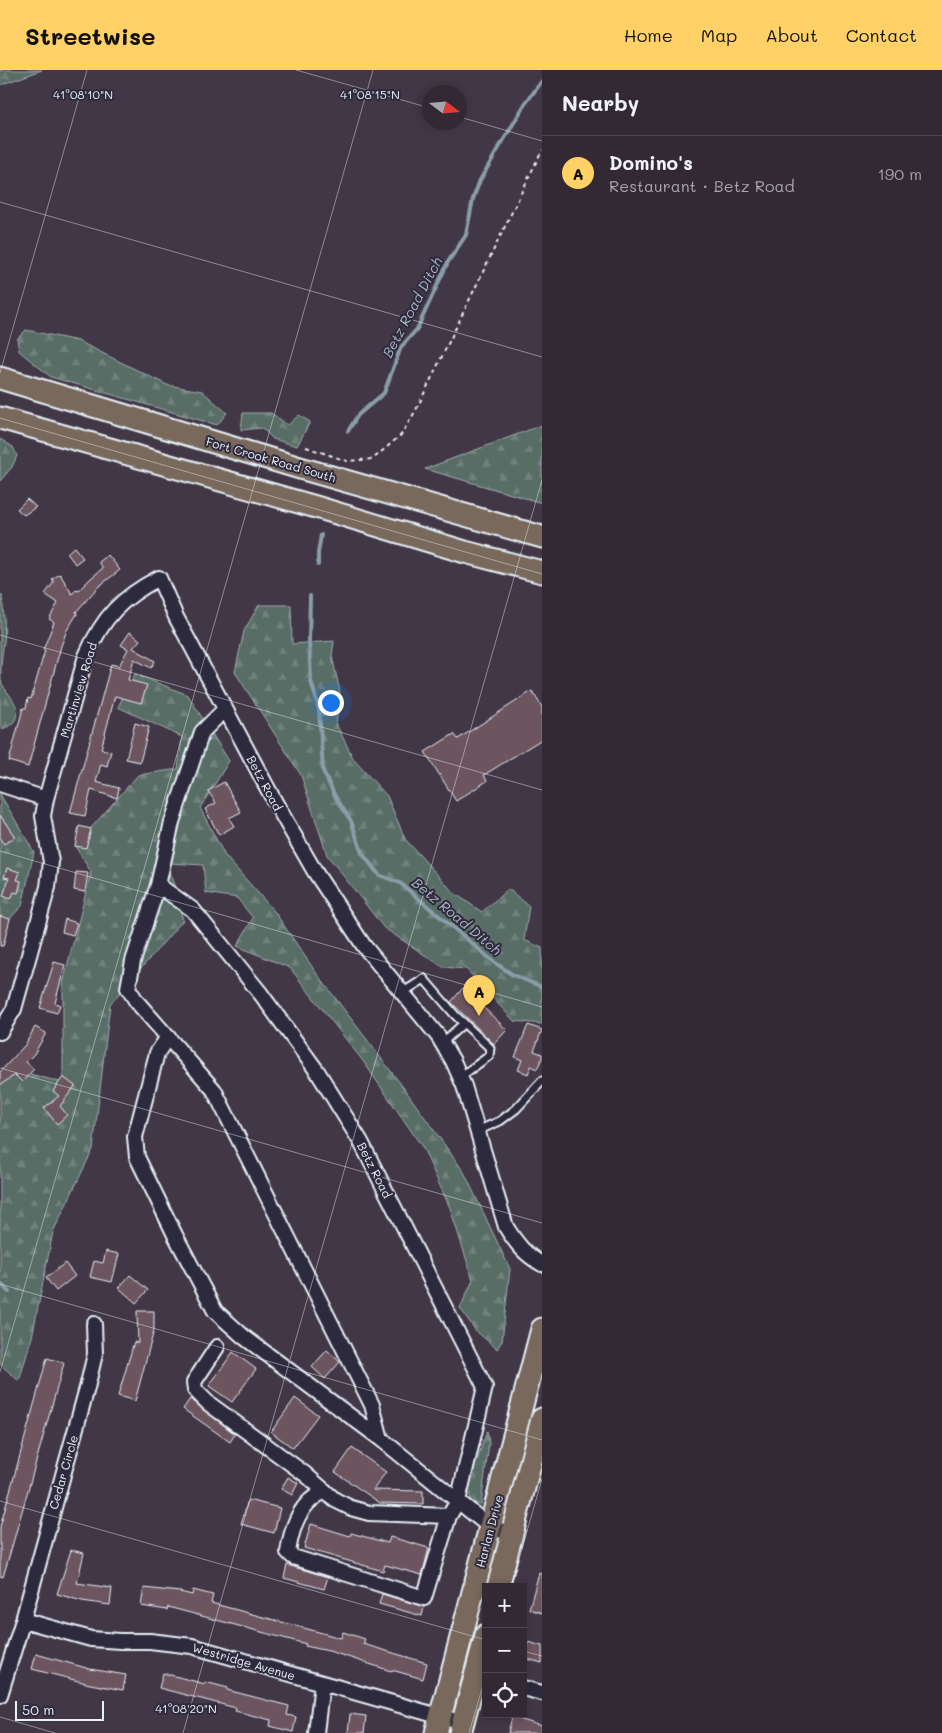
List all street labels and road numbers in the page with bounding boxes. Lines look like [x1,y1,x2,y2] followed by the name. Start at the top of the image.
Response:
[204,433,338,485] street label: Fort Crook Road South
[56,640,100,740] street label: Martinview Road
[244,753,286,814] street label: Betz Road
[354,1139,396,1201] street label: Betz Road
[45,1433,81,1511] street label: Cedar Circle
[472,1493,506,1569] street label: Harlan Drive
[191,1639,297,1683] street label: Westridge Avenue

